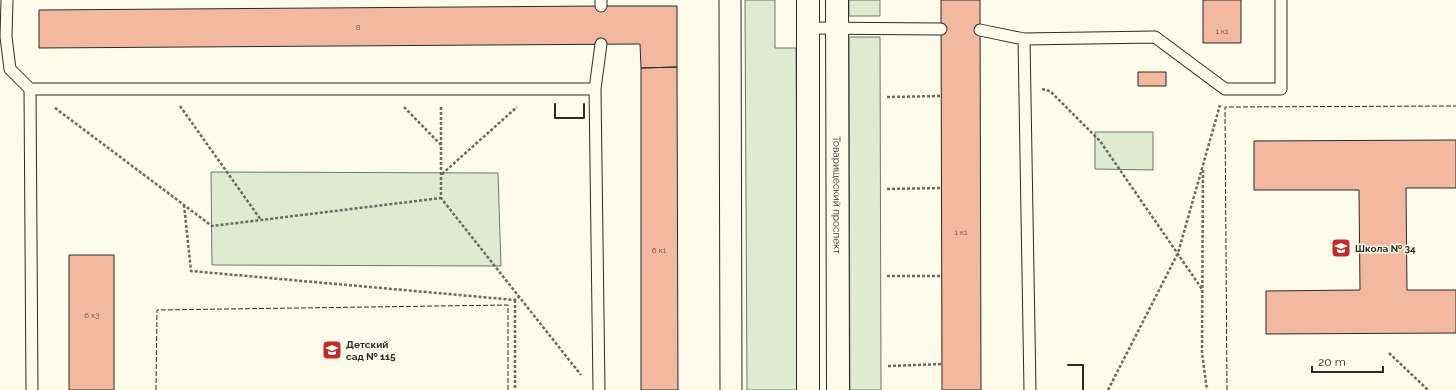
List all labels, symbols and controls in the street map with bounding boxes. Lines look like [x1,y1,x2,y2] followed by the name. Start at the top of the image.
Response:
[356,22,361,32] house number: 8
[1215,26,1229,36] house number: 1 к1
[831,136,843,254] street label: Товарищеский проспект
[954,227,968,237] house number: 1 к1
[1330,237,1352,259] school or university icon: Школа № 34
[1355,243,1416,254] place label: Школа № 34
[652,245,667,255] house number: 6 к1
[84,310,100,320] house number: 6 к3
[321,339,343,361] school or university icon: Детский сад № 115
[346,339,396,362] place label: Детский сад № 115
[1312,348,1383,374] scale bar
[1318,355,1346,369] text: 20 m

